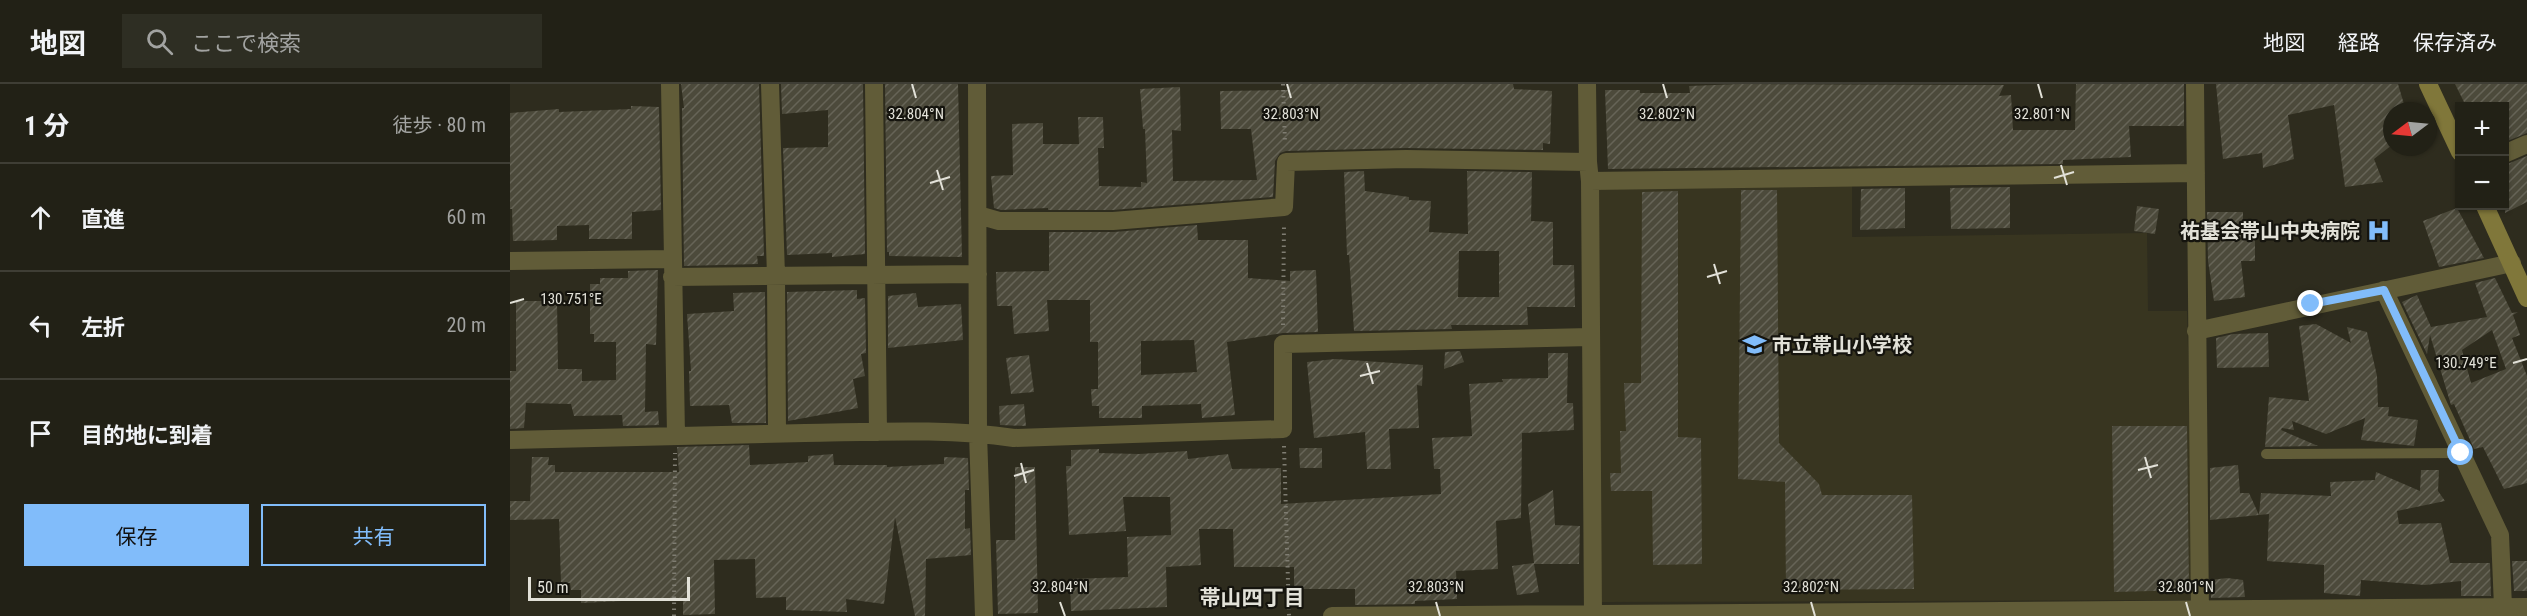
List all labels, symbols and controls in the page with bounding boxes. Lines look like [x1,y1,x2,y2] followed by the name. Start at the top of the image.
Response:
[122,14,542,68] search box
[143,25,176,58] icon: search
[30,27,86,60] text: 地図
[191,31,301,56] text: ここで検索
[2263,31,2305,55] text: 地図
[2338,31,2380,55] text: 経路
[2413,31,2497,55] text: 保存済み
[2383,102,2437,156] north arrow
[2455,102,2509,210] map controls
[2455,102,2509,156] button: +
[888,105,944,123] text: 32.804°N
[1263,105,1319,123] text: 32.803°N
[1639,105,1695,123] text: 32.802°N
[2014,105,2070,123] text: 32.801°N
[24,111,69,141] text: 1 分
[393,113,486,137] text: 徒歩 · 80 m
[2455,156,2509,210] button: −
[24,201,57,234] icon: ahead
[447,205,486,229] text: 60 m
[81,207,125,232] text: 直進
[2365,218,2391,244] hospital icon: 祐基会帯山中央病院
[2180,219,2360,243] place label: 祐基会帯山中央病院
[540,290,602,308] text: 130.751°E
[2297,290,2323,316] route end
[24,309,57,342] icon: left
[447,313,486,337] text: 20 m
[81,315,125,340] text: 左折
[1741,332,1767,358] school or university icon: 市立帯山小学校
[1772,333,1912,357] place label: 市立帯山小学校
[2435,354,2497,372] text: 130.749°E
[24,417,57,450] icon: arrive
[81,423,213,448] text: 目的地に到着
[2447,439,2473,465] route start
[24,504,249,566] button: 保存
[261,504,486,566] button: 共有
[528,574,690,602] scale bar
[537,578,569,597] text: 50 m
[1032,578,1088,596] text: 32.804°N
[1408,578,1464,596] text: 32.803°N
[1783,578,1839,596] text: 32.802°N
[2158,578,2214,596] text: 32.801°N
[1200,586,1305,610] district label: 帯山四丁目

